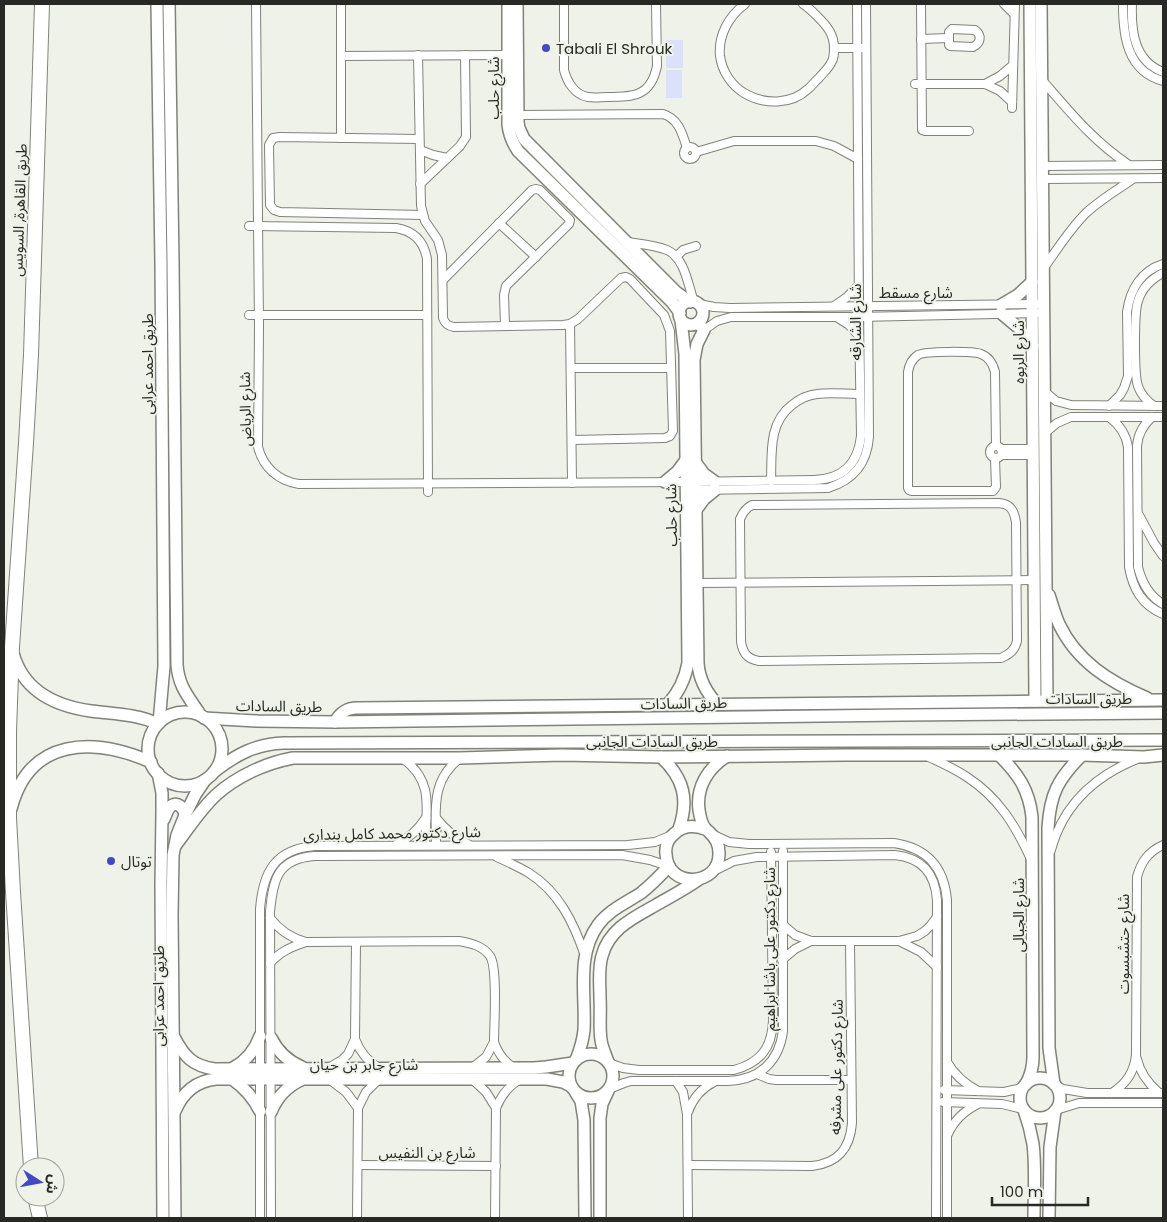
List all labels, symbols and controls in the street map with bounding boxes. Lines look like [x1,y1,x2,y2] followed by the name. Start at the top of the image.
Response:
[556,38,673,59] place label: Tabali El Shrouk
[540,42,552,54] marker: Tabali El Shrouk
[483,56,506,119] street label: شارع حلب
[6,143,32,277] street label: طريق القاهرة, السويس
[879,282,953,305] street label: شارع مسقط
[845,283,868,360] street label: شارع الشارقه
[137,313,158,415] street label: طريق احمد عرابى
[1008,320,1031,384] street label: شارع الربوه
[234,371,258,446] street label: شارع الرياض
[660,483,684,547] street label: شارع حلب
[1046,688,1132,709] street label: طريق السادات
[641,692,727,714] street label: طريق السادات
[236,695,322,717] street label: طريق السادات
[586,731,718,752] street label: طريق السادات الجانبى
[991,731,1123,752] street label: طريق السادات الجانبى
[303,821,481,847] street label: شارع دكتور محمد كامل بندارى
[121,851,152,872] place label: توتال
[105,855,117,867] marker: توتال
[759,867,782,1031] street label: شارع دكتور على باشا ابراهيم
[1008,877,1031,952] street label: شارع الجبالى
[1113,894,1136,994] street label: شارع حتشبسوت
[148,945,169,1047] street label: طريق احمد عرابى
[824,999,850,1135] street label: شارع دكتور على مشرفه
[310,1054,418,1077] street label: شارع جابر بن حيان
[379,1142,476,1165] street label: شارع بن النفيس
[15,1157,65,1207] north arrow
[41,1173,64,1196] text: ش
[992,1174,1088,1206] scale bar
[1000,1181,1043,1202] text: 100 m

